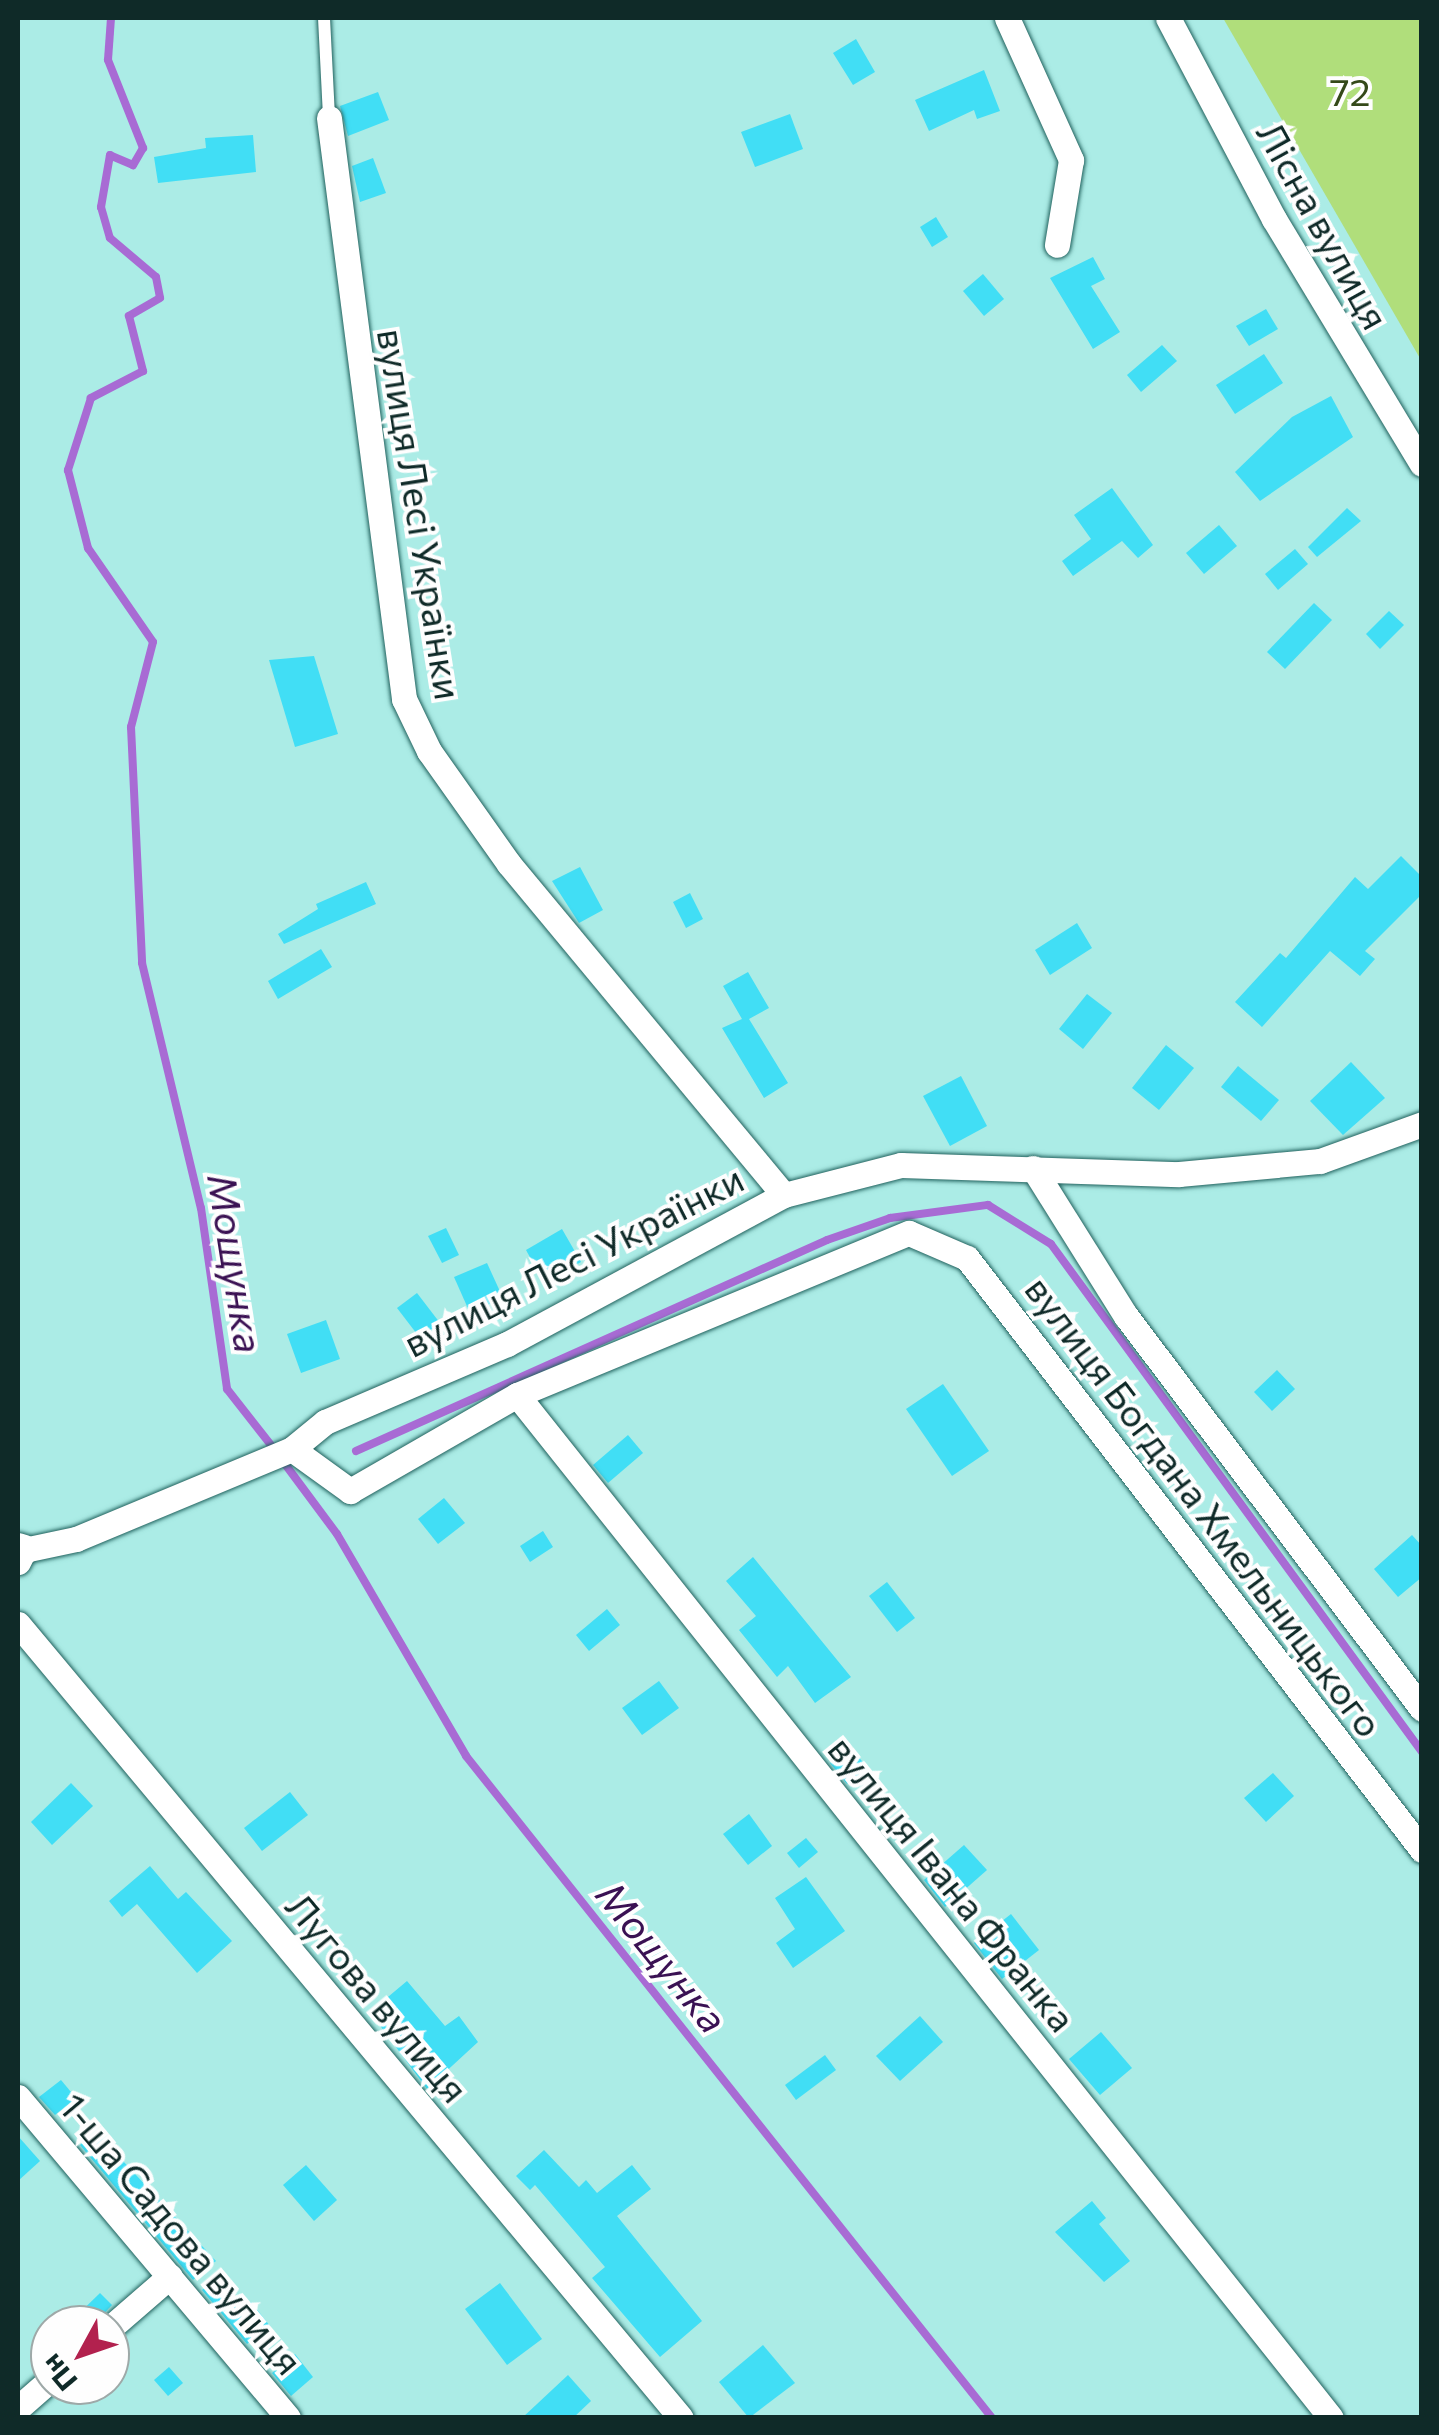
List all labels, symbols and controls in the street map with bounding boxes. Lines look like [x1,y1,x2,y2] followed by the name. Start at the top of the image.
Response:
[1329,68,1371,114] park label: 72
[1248,113,1400,337] street label: Лісна вулиця
[369,325,473,703] street label: вулиця Лесі Українки
[396,1155,750,1365] street label: вулиця Лесі Українки
[199,1170,275,1356] water label: Мощунка
[1017,1267,1393,1745] street label: вулиця Богдана Хмельницького
[820,1726,1086,2040] street label: вулиця Івана Франка
[588,1871,738,2041] water label: Мощунка
[277,1883,479,2111] street label: Лугова вулиця
[51,2083,313,2383] street label: 1-ша Садова вулиця
[30,2305,130,2405] north arrow
[34,2348,84,2398] text: Пн

